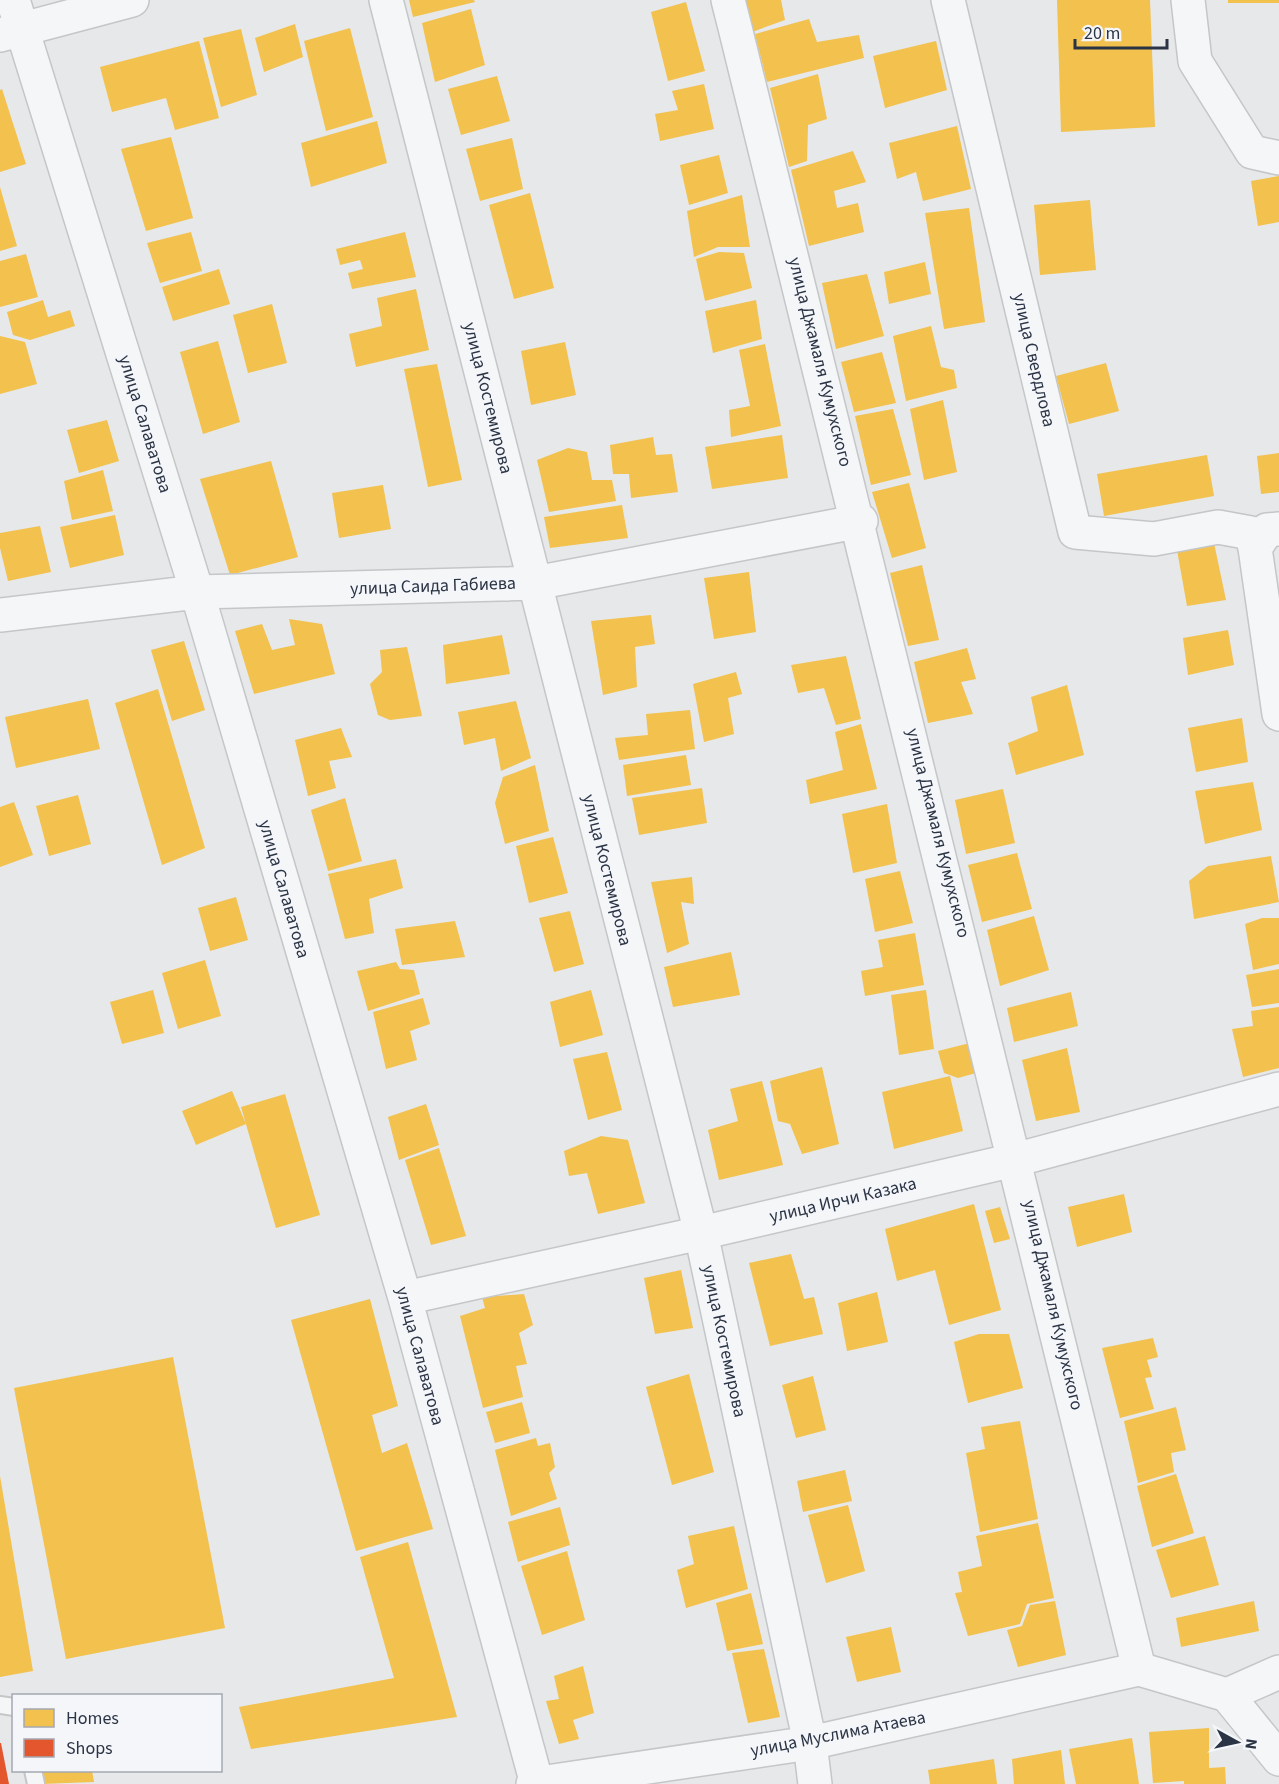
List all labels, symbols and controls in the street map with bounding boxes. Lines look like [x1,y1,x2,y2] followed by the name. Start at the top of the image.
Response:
[1075,12,1166,50] scale bar
[1084,21,1120,46] text: 20 m
[782,255,858,469] street label: улица Джамаля Кумухского
[1006,291,1062,429] street label: улица Свердлова
[457,320,519,476] street label: улица Костемирова
[112,352,178,496] street label: улица Салаватова
[350,571,516,601] street label: улица Саида Габиева
[900,726,976,940] street label: улица Джамаля Кумухского
[576,792,638,948] street label: улица Костемирова
[252,817,316,961] street label: улица Салаватова
[767,1171,919,1229] street label: улица Ирчи Казака
[1017,1197,1089,1413] street label: улица Джамаля Кумухского
[696,1262,752,1420] street label: улица Костемирова
[389,1284,451,1428] street label: улица Салаватова
[12,1694,222,1772] legend
[748,1705,928,1763] street label: улица Муслима Атаева
[66,1706,119,1731] text: Homes
[1207,1712,1267,1772] north arrow
[66,1736,113,1761] text: Shops
[1239,1737,1262,1751] text: N

